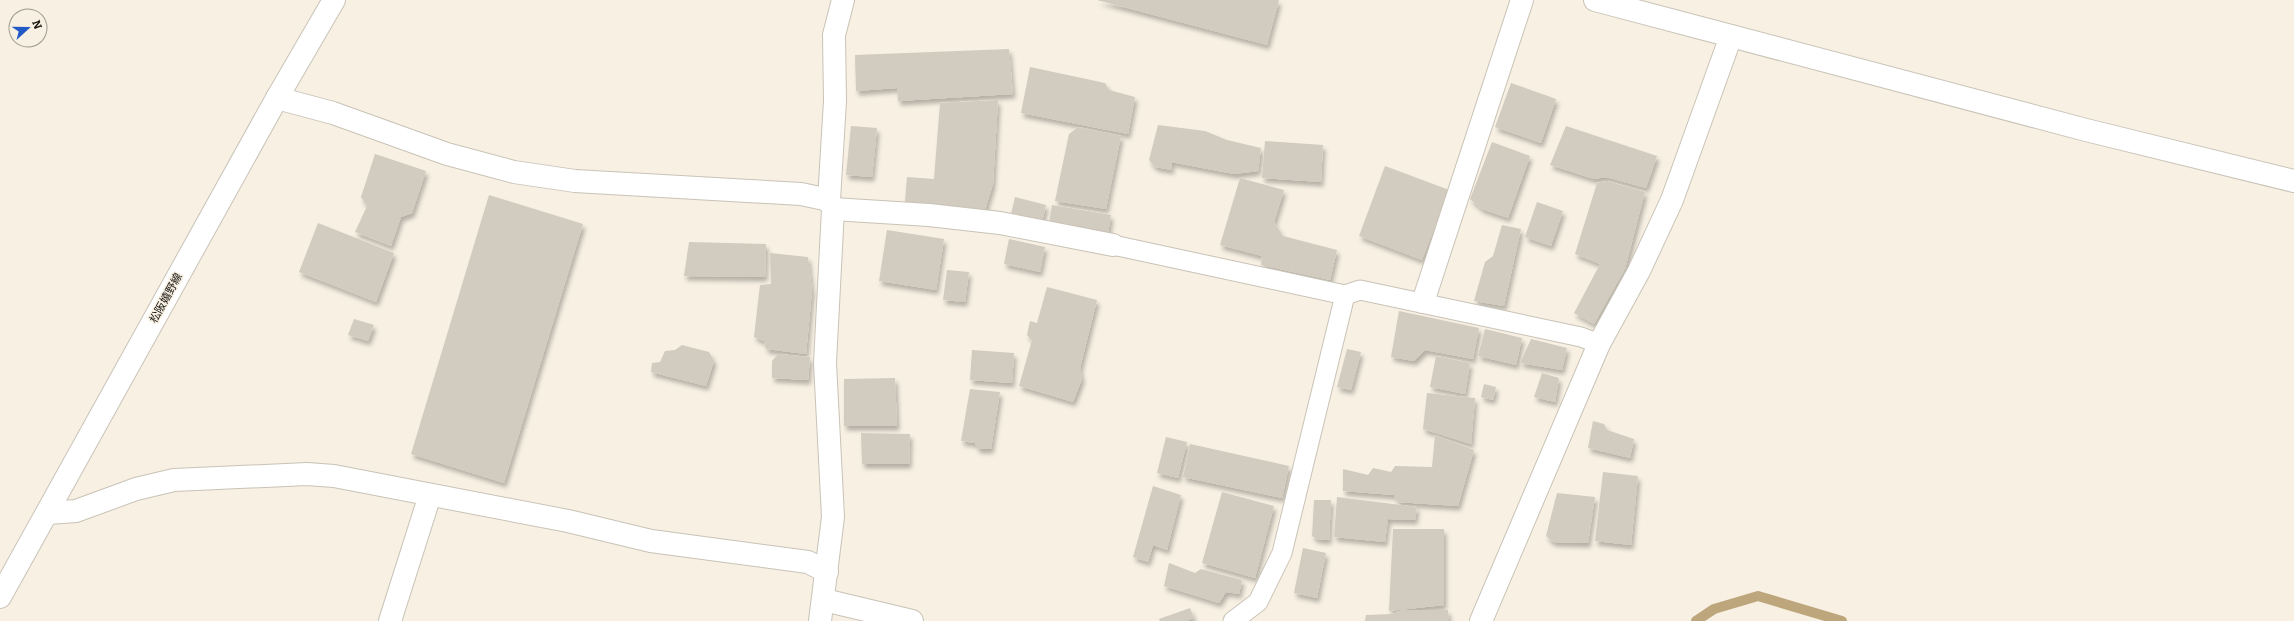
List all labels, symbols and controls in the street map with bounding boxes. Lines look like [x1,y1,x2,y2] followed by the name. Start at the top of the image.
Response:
[8,8,48,48] north arrow
[29,18,45,31] text: N
[147,271,185,325] street label: 松阪嬉野線

